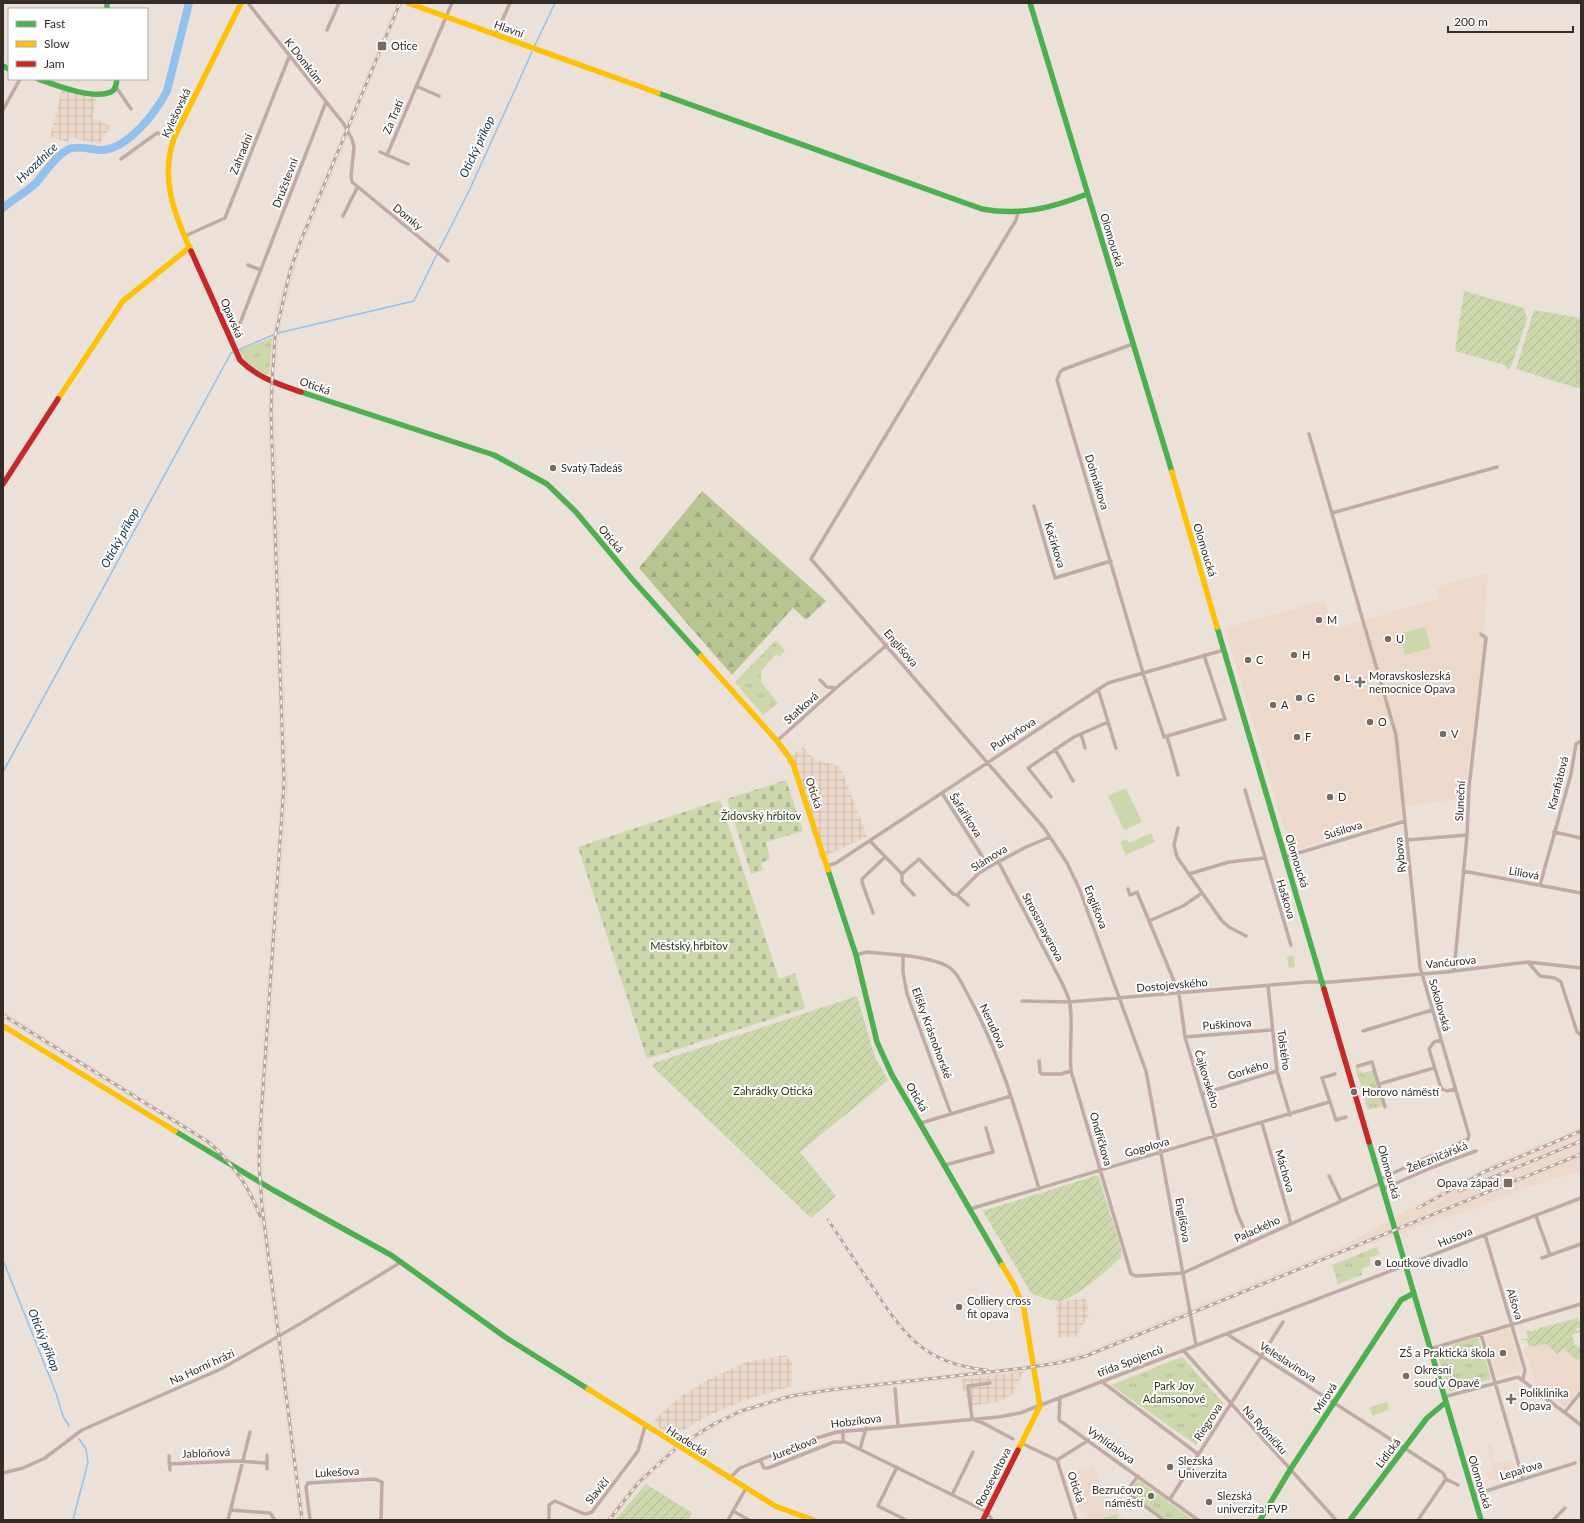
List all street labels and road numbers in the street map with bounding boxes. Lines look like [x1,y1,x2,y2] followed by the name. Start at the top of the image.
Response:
[493,17,526,40] street label: Hlavní
[283,35,326,86] street label: K Domkům
[158,86,193,140] street label: Kylešovská
[380,97,406,136] street label: Za Tratí
[227,131,255,176] street label: Zahradní
[269,156,300,210] street label: Družstevní
[391,201,426,233] street label: Domky
[1098,212,1127,268] street label: Olomoucká
[218,296,247,339] street label: Opavská
[298,374,332,397] street label: Otická
[1083,453,1112,511] street label: Dohnálkova
[1042,520,1069,569] street label: Kačírkova
[596,522,627,555] street label: Otická
[1191,522,1220,578] street label: Olomoucká
[882,626,921,669] street label: Englišova
[781,689,820,726] street label: Statková
[988,714,1038,753] street label: Purkyňova
[1545,755,1570,811] street label: Karafiátová
[803,776,826,810] street label: Otická
[1452,780,1467,822] street label: Sluneční
[947,790,985,839] street label: Šafaříkova
[1322,818,1363,841] street label: Sušilova
[1283,833,1312,889] street label: Olomoucká
[1391,837,1408,873] street label: Rybova
[968,841,1009,874] street label: Slámova
[1508,863,1540,882] street label: Liliová
[1274,877,1299,920] street label: Haškova
[1082,883,1111,930] street label: Englišova
[1020,890,1067,963] street label: Strossmayerova
[1425,952,1477,971] street label: Vančurova
[1136,975,1208,994] street label: Dostojevského
[1427,977,1454,1032] street label: Sokolovská
[910,985,955,1080] street label: Elišky Krásnohorské
[978,1002,1009,1050] street label: Nerudova
[1202,1015,1252,1032] street label: Puškinova
[1275,1029,1294,1071] street label: Tolstého
[1192,1048,1223,1110] street label: Čajkovského
[1226,1057,1270,1082] street label: Gorkého
[904,1080,931,1114] street label: Otická
[1088,1111,1115,1167] street label: Ondříčkova
[1123,1134,1171,1159] street label: Gogolova
[1404,1138,1469,1175] street label: Železničářská
[1376,1144,1403,1200] street label: Olomoucká
[1273,1148,1298,1194] street label: Máchova
[1173,1197,1194,1243] street label: Englišova
[1232,1213,1282,1244] street label: Palackého
[1436,1224,1474,1249] street label: Husova
[1505,1287,1526,1321] street label: Alšova
[1257,1338,1319,1385] street label: Veleslavínova
[1095,1342,1164,1379] street label: třída Spojenců
[167,1346,236,1387] street label: Na Horní hrázi
[1310,1380,1339,1415] street label: Mírová
[1191,1401,1224,1443] street label: Riegrova
[1240,1403,1291,1457] street label: Na Rybníčku
[830,1411,882,1430] street label: Hobzíkova
[664,1423,710,1458] street label: Hradecká
[1085,1423,1138,1466] street label: Vyhlídalova
[769,1433,818,1463] street label: Jurečkova
[1372,1435,1403,1470] street label: Lidická
[182,1445,230,1460] street label: Jabloňová
[972,1445,1013,1508] street label: Rooseveltova
[1466,1454,1495,1510] street label: Olomoucká
[1498,1457,1544,1482] street label: Lepařova
[314,1464,359,1479] street label: Lukešova
[1065,1470,1088,1504] street label: Otická
[582,1475,611,1506] street label: Slavičí

